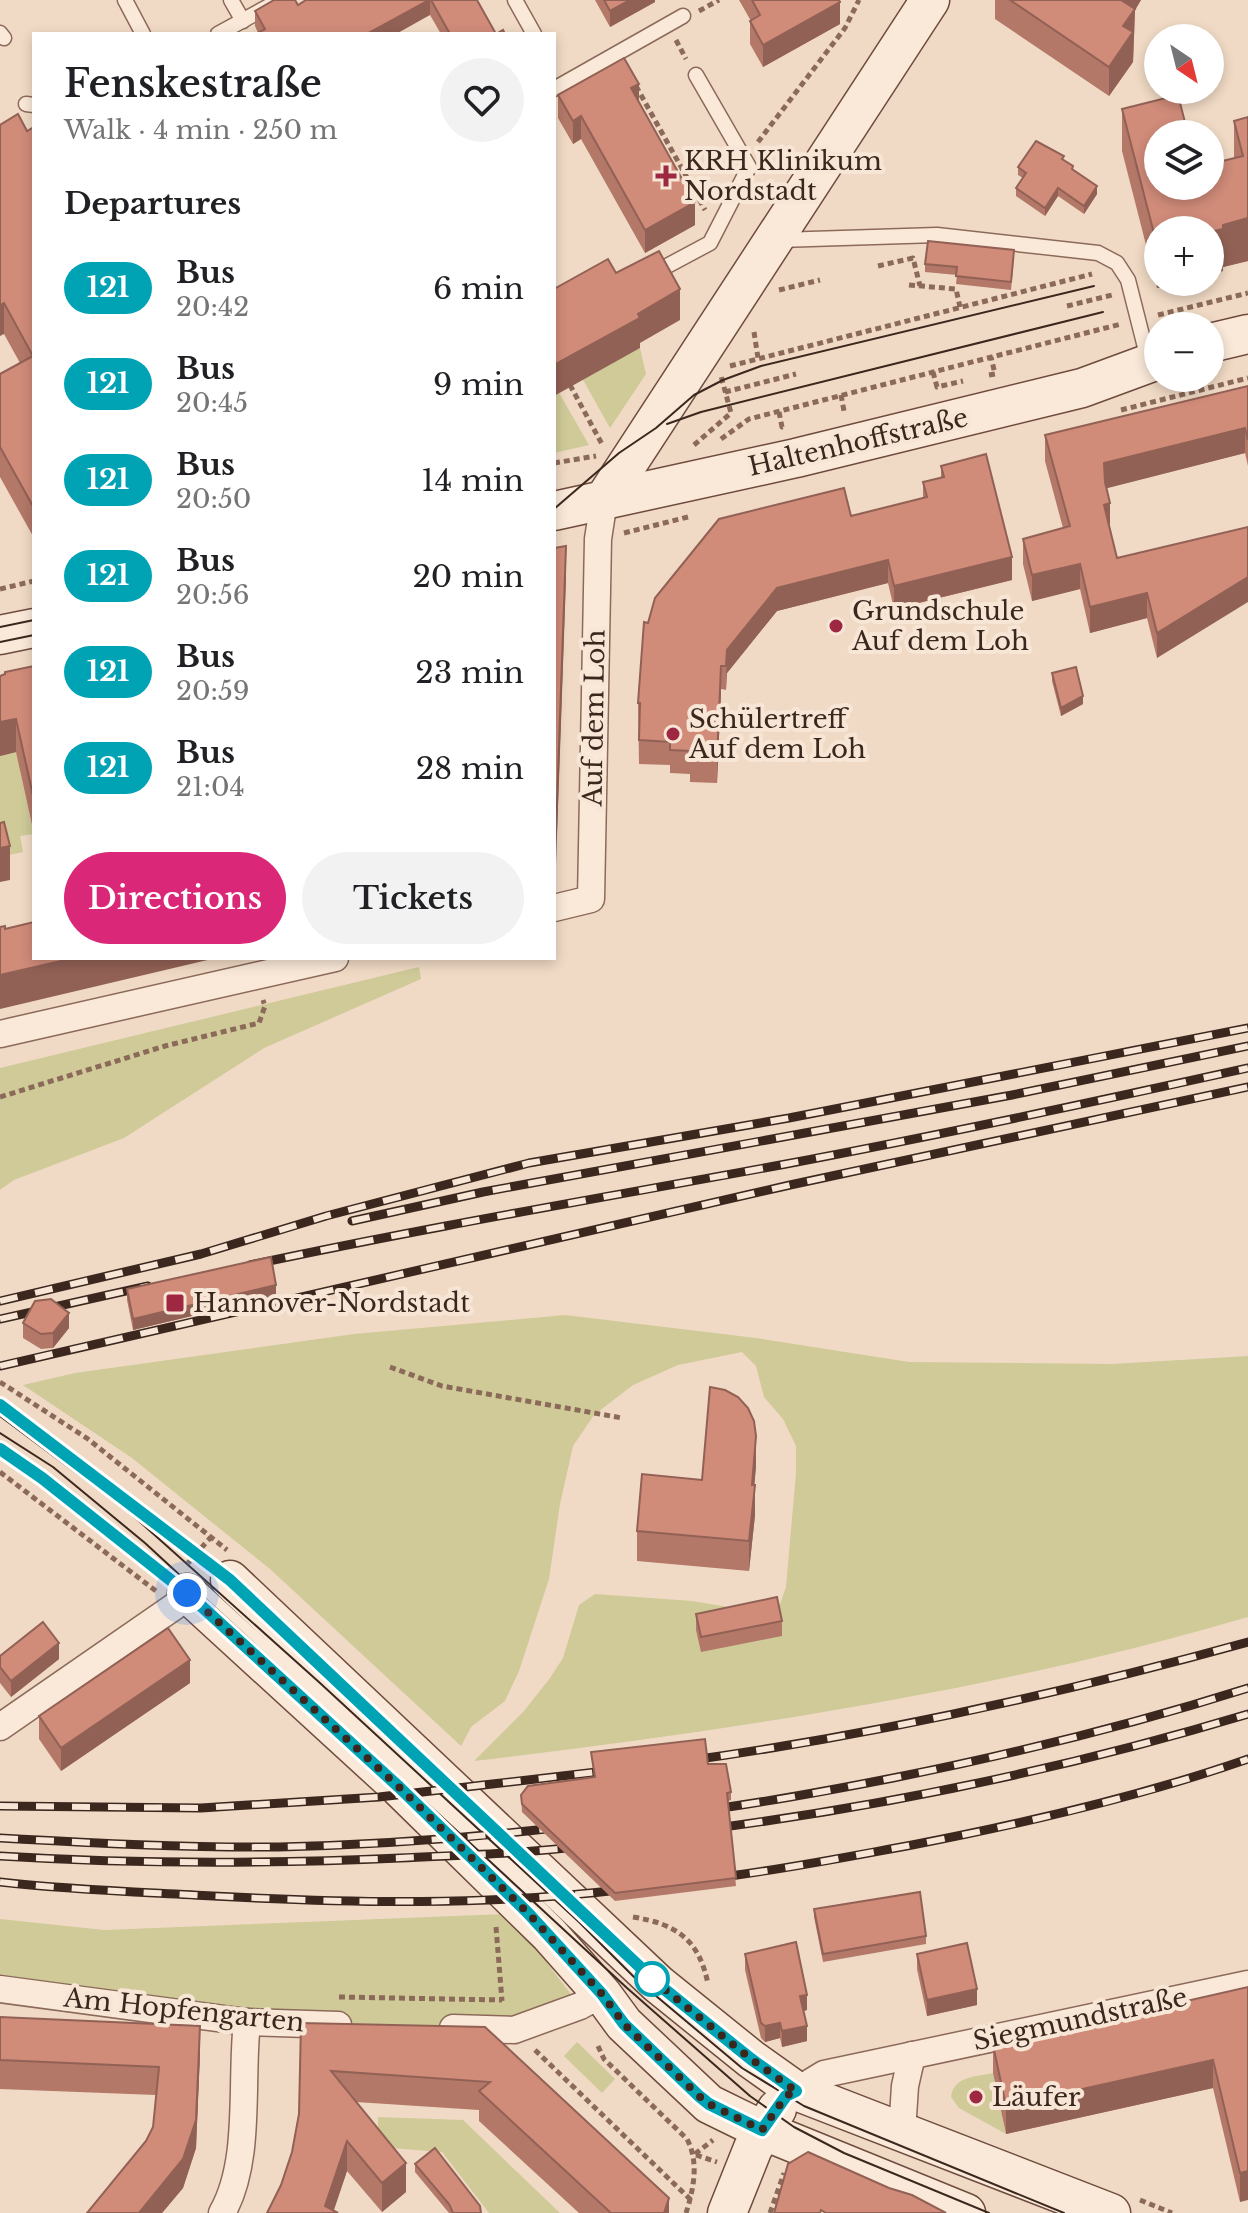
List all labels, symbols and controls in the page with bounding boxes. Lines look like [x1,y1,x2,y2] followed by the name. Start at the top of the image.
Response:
[1144,24,1224,104] north arrow
[1144,24,1224,392] map controls
[440,58,524,142] button: heart
[64,60,322,107] text: Fenskestraße
[64,114,338,146] text: Walk · 4 min · 250 m
[1144,120,1224,200] button: layers
[684,145,882,207] place label: KRH Klinikum Nordstadt
[655,165,677,187] marker: KRH Klinikum Nordstadt
[64,185,241,222] text: Departures
[1144,216,1224,296] button: +
[176,254,235,291] text: Bus
[87,270,129,305] text: 121
[433,270,524,307] text: 6 min
[176,291,249,323] text: 20:42
[1144,312,1224,392] button: −
[176,350,235,387] text: Bus
[87,366,129,401] text: 121
[433,366,524,403] text: 9 min
[176,387,248,419] text: 20:45
[745,401,971,483] street label: Haltenhoffstraße
[176,446,235,483] text: Bus
[87,462,129,497] text: 121
[421,462,524,499] text: 14 min
[176,483,251,515] text: 20:50
[176,542,235,579] text: Bus
[87,558,129,593] text: 121
[412,558,524,595] text: 20 min
[176,579,249,611] text: 20:56
[851,595,1029,657] place label: Grundschule Auf dem Loh
[827,617,845,635] marker: Grundschule Auf dem Loh
[576,629,612,808] street label: Auf dem Loh
[176,638,235,675] text: Bus
[87,654,129,689] text: 121
[415,654,524,691] text: 23 min
[176,675,249,707] text: 20:59
[688,703,866,765] place label: Schülertreff Auf dem Loh
[664,725,682,743] marker: Schülertreff Auf dem Loh
[176,734,235,771] text: Bus
[87,750,129,785] text: 121
[416,750,524,787] text: 28 min
[176,771,245,803] text: 21:04
[64,852,286,944] button: Directions
[302,852,524,944] button: Tickets
[193,1287,470,1319] place label: Hannover-Nordstadt
[164,1292,186,1314] marker: Hannover-Nordstadt
[167,1573,207,1613] your location
[635,1962,669,1996] unlabelled marker
[61,1981,306,2039] street label: Am Hopfengarten
[970,1981,1190,2057] street label: Siegmundstraße
[992,2081,1081,2113] place label: Läufer
[967,2088,985,2106] marker: Läufer

